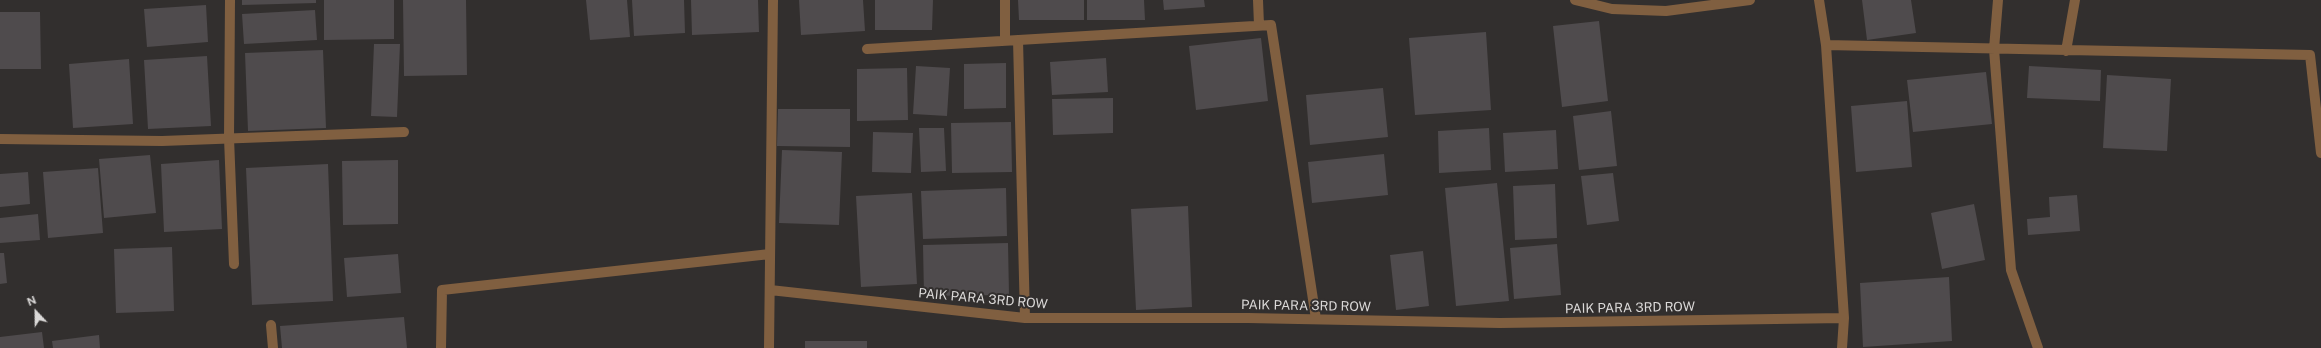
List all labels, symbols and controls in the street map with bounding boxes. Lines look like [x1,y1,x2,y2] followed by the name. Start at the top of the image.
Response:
[918,286,1048,312] street label: PAIK PARA 3RD ROW
[16,292,56,332] north arrow
[25,294,38,308] text: N
[1241,297,1371,315] street label: PAIK PARA 3RD ROW
[1565,299,1695,317] street label: PAIK PARA 3RD ROW

